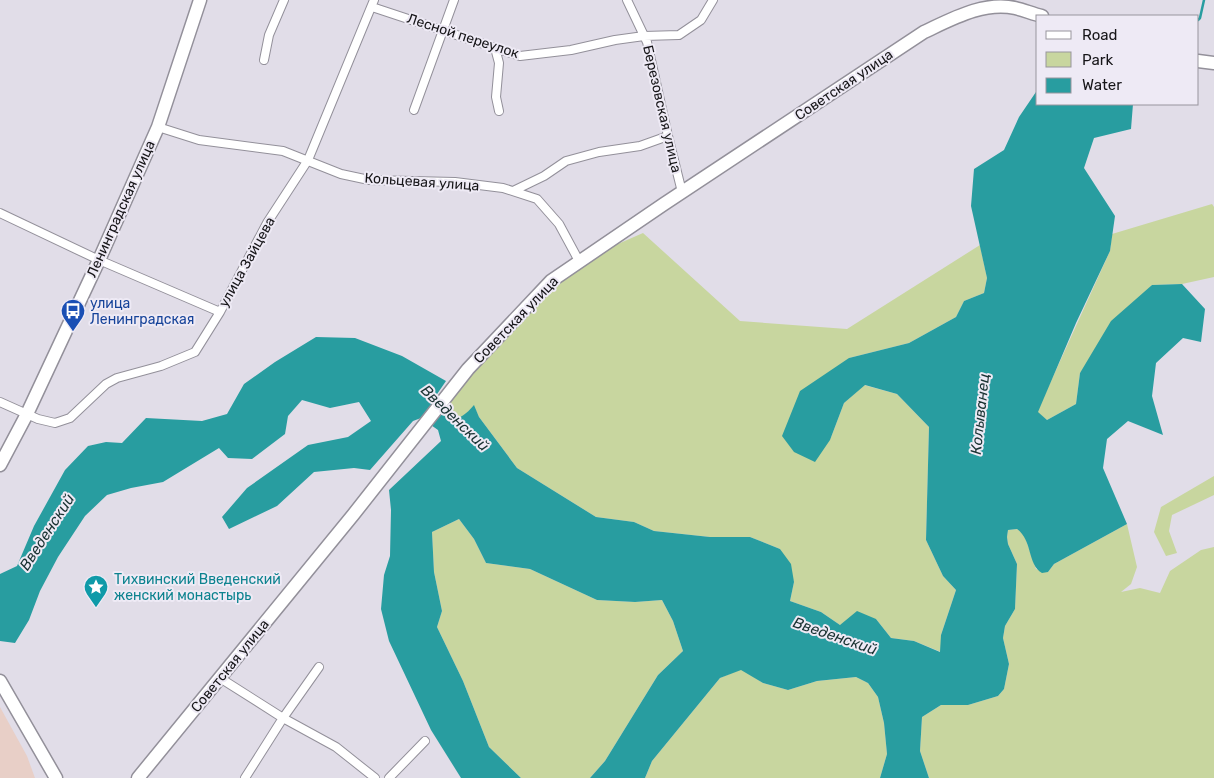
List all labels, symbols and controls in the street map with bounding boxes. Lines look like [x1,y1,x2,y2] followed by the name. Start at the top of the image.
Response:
[405,10,522,62] street label: Лесной переулок
[1036,15,1199,105] legend
[1082,26,1118,44] text: Road
[639,44,685,174] street label: Березовская улица
[792,46,896,124] street label: Советская улица
[1082,51,1113,69] text: Park
[1082,76,1122,94] text: Water
[83,138,159,280] street label: Ленинградская улица
[364,170,480,194] street label: Кольцевая улица
[215,214,279,310] street label: улица Зайцева
[470,273,562,367] street label: Советская улица
[90,295,194,328] place label: улица Ленинградская
[60,298,86,332] bus stop icon: улица Ленинградская
[967,373,993,455] water label: Колыванец
[417,381,493,455] water label: Введенский
[16,490,78,574] water label: Введенский
[114,571,281,604] place label: Тихвинский Введенский женский монастырь
[83,574,109,608] place icon: Тихвинский Введенский женский монастырь
[791,613,879,659] water label: Введенский
[187,616,273,716] street label: Советская улица

